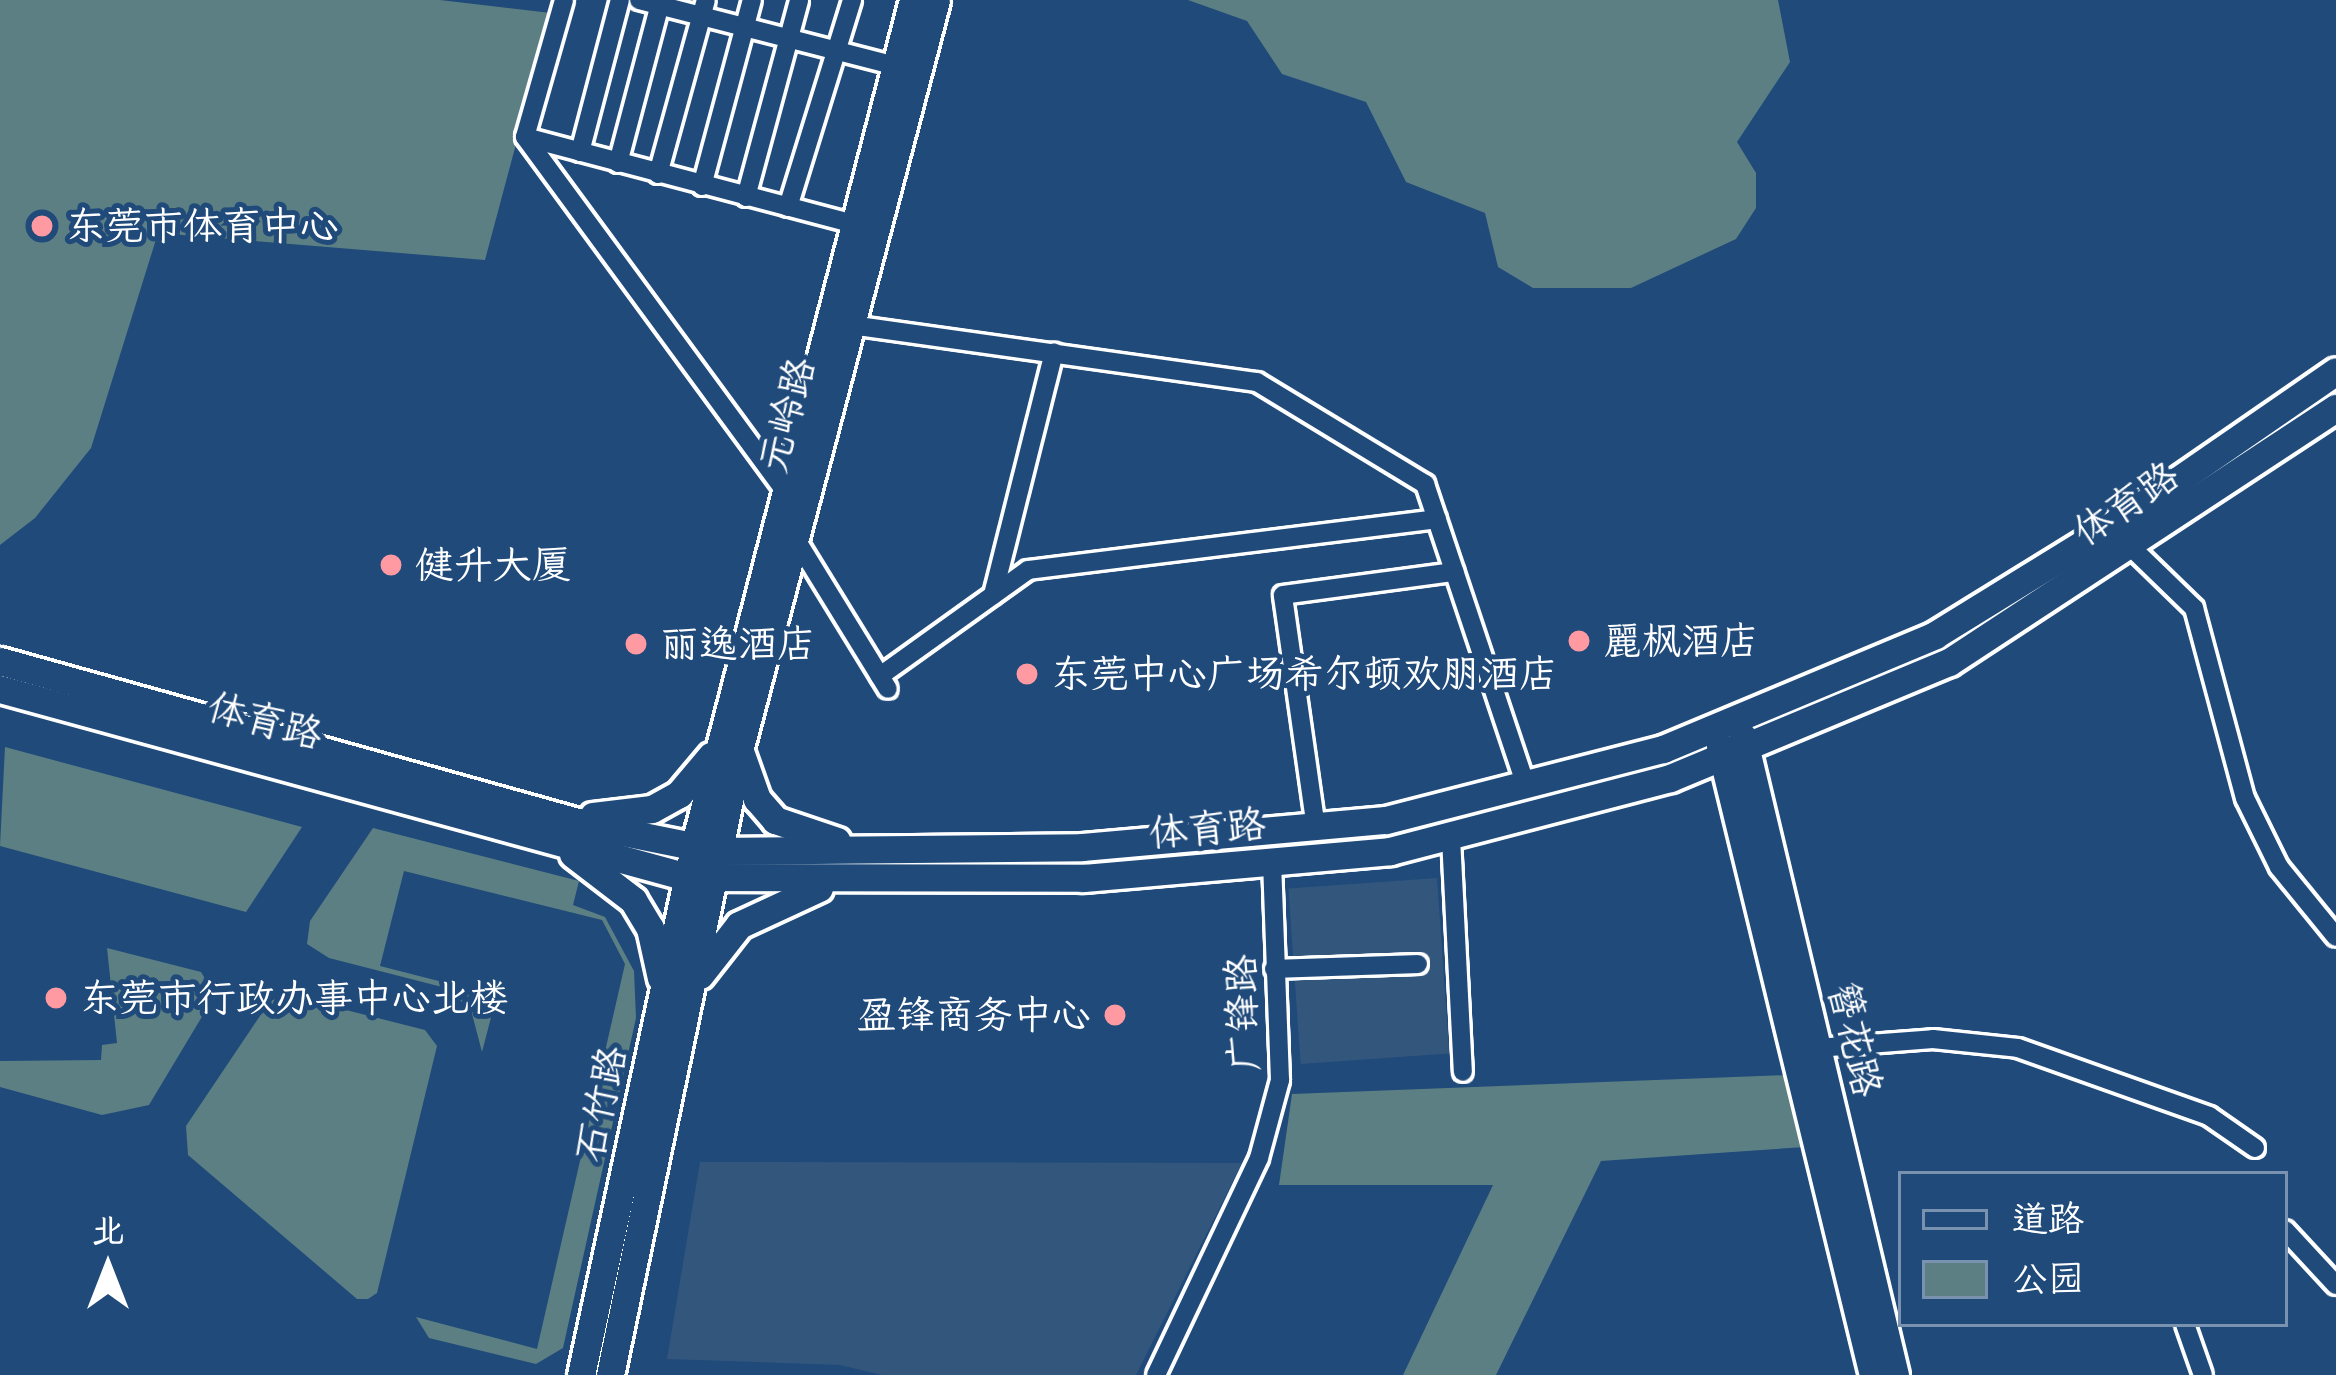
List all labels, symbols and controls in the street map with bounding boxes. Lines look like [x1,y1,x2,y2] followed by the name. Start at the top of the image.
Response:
[66,203,339,249] place label: 东莞市体育中心
[29,213,55,239] marker: 东莞市体育中心
[749,352,825,478] street label: 元岭路
[2064,452,2188,556] street label: 体育路
[415,542,571,588] place label: 健升大厦
[378,552,404,578] marker: 健升大厦
[1603,618,1759,664] place label: 麗枫酒店
[660,621,816,667] place label: 丽逸酒店
[1566,628,1592,654] marker: 麗枫酒店
[623,631,649,657] marker: 丽逸酒店
[1051,651,1558,697] place label: 东莞中心广场希尔顿欢朋酒店
[1014,661,1040,687] marker: 东莞中心广场希尔顿欢朋酒店
[202,683,328,759] street label: 体育路
[1147,801,1267,857] street label: 体育路
[1218,954,1268,1072] street label: 广锋路
[80,975,509,1021] place label: 东莞市行政办事中心北楼
[1819,977,1891,1101] street label: 簪花路
[43,985,69,1011] marker: 东莞市行政办事中心北楼
[857,992,1091,1038] place label: 盈锋商务中心
[1102,1002,1128,1028] marker: 盈锋商务中心
[566,1042,636,1166] street label: 石竹路
[1898,1171,2288,1327] legend
[2012,1187,2084,1251] text: 道路
[92,1202,125,1260] text: 北
[48,1207,168,1327] north arrow
[2012,1247,2084,1311] text: 公园

